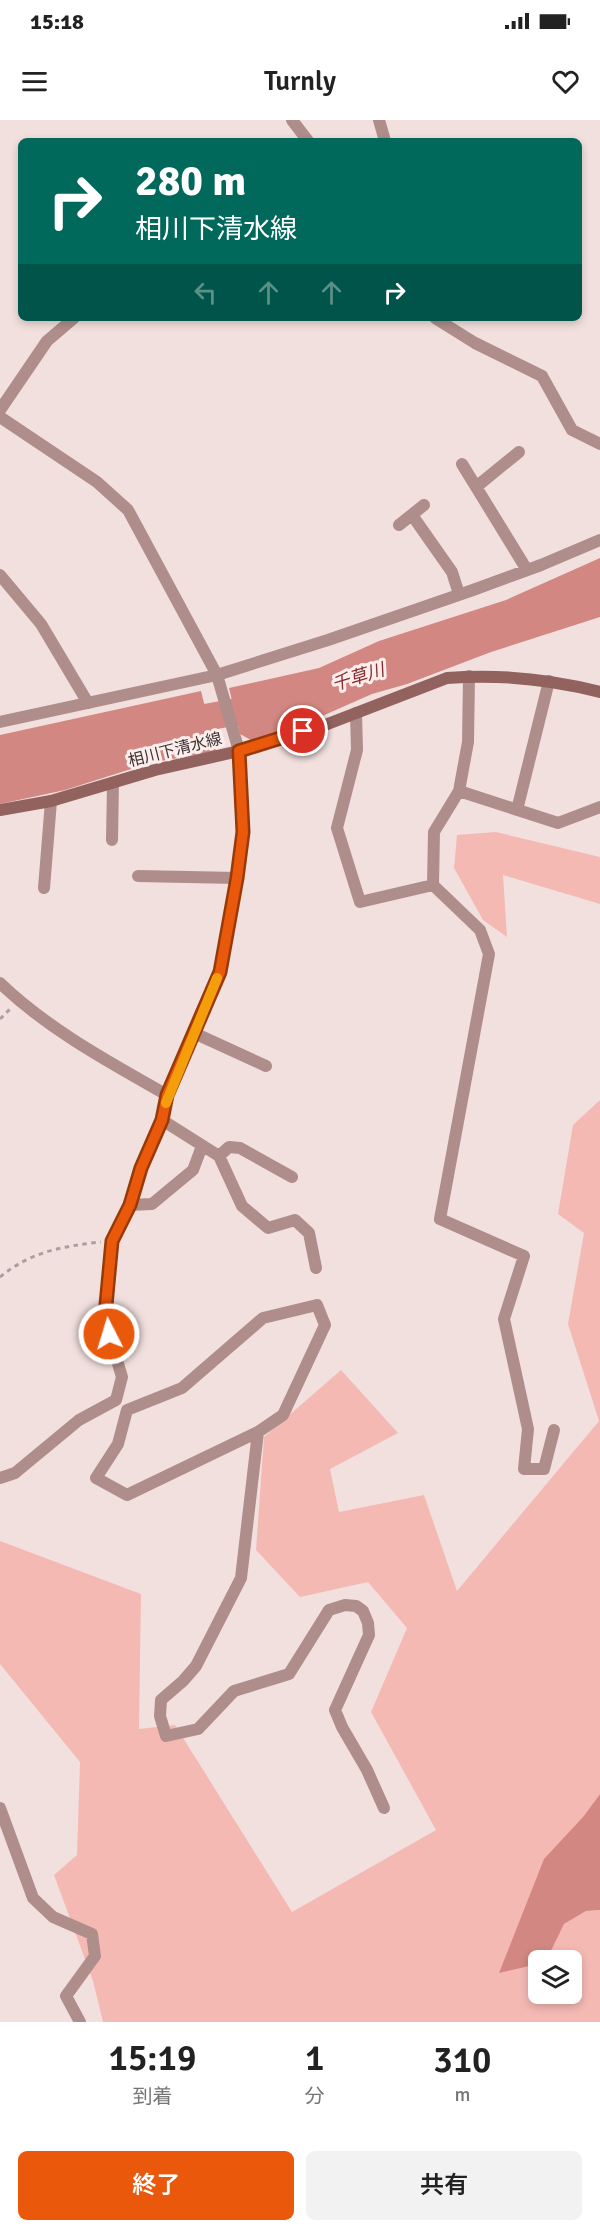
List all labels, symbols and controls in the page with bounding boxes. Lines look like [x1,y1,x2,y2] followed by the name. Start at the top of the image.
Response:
[30,8,84,35] text: 15:18
[18,65,51,98] icon: menu
[264,65,336,98] text: Turnly
[549,65,582,98] icon: heart
[135,156,246,207] text: 280 m
[36,162,114,240] icon: right
[135,213,297,246] text: 相川下清水線
[189,276,222,309] icon: left
[252,276,285,309] icon: ahead
[315,276,348,309] icon: ahead
[378,276,411,309] icon: right
[329,658,389,695] water label: 千草川
[277,705,328,756] pin
[286,714,319,747] icon: arrive
[126,729,224,771] street label: 相川下清水線
[77,1302,141,1366] position arrow
[528,1950,582,2004] map controls
[528,1950,582,2004] button: layers
[108,2036,196,2081] text: 15:19
[305,2036,325,2081] text: 1
[433,2038,492,2083] text: 310
[454,2082,470,2107] text: m
[132,2084,172,2109] text: 到着
[305,2084,325,2109] text: 分
[18,2151,294,2220] button: 終了
[306,2151,582,2220] button: 共有

